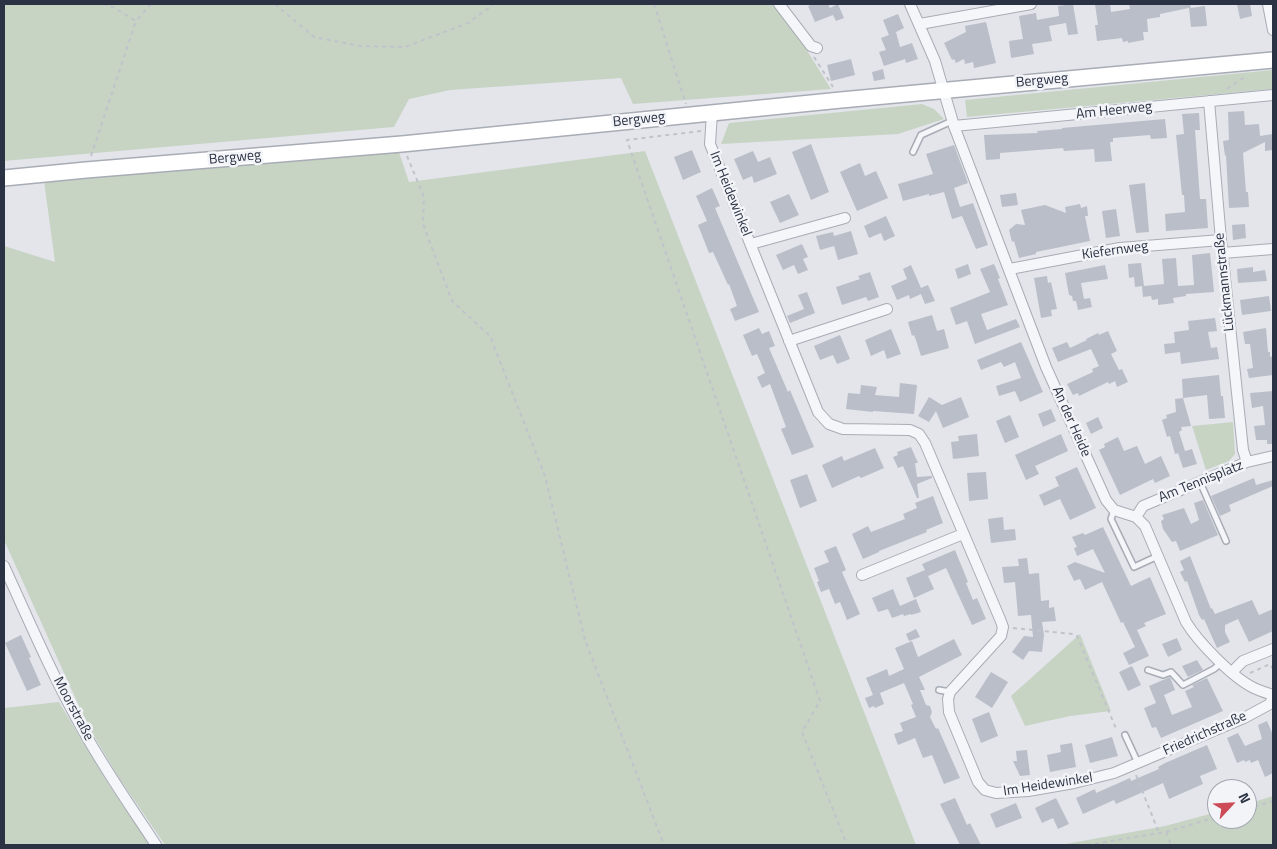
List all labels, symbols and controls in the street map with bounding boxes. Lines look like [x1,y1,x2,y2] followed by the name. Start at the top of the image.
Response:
[1015,70,1069,92] street label: Bergweg
[1075,99,1153,123] street label: Am Heerweg
[612,109,666,131] street label: Bergweg
[208,147,262,169] street label: Bergweg
[705,149,755,239] street label: Im Heidewinkel
[1211,232,1239,332] street label: Lückmannstraße
[1081,238,1149,264] street label: Kiefernweg
[1048,384,1094,460] street label: An der Heide
[1156,457,1246,507] street label: Am Tennisplatz
[49,674,97,744] street label: Moorstraße
[1161,708,1249,760] street label: Friedrichstraße
[1002,770,1094,800] street label: Im Heidewinkel
[1207,779,1257,829] north arrow
[1234,789,1257,807] text: N

